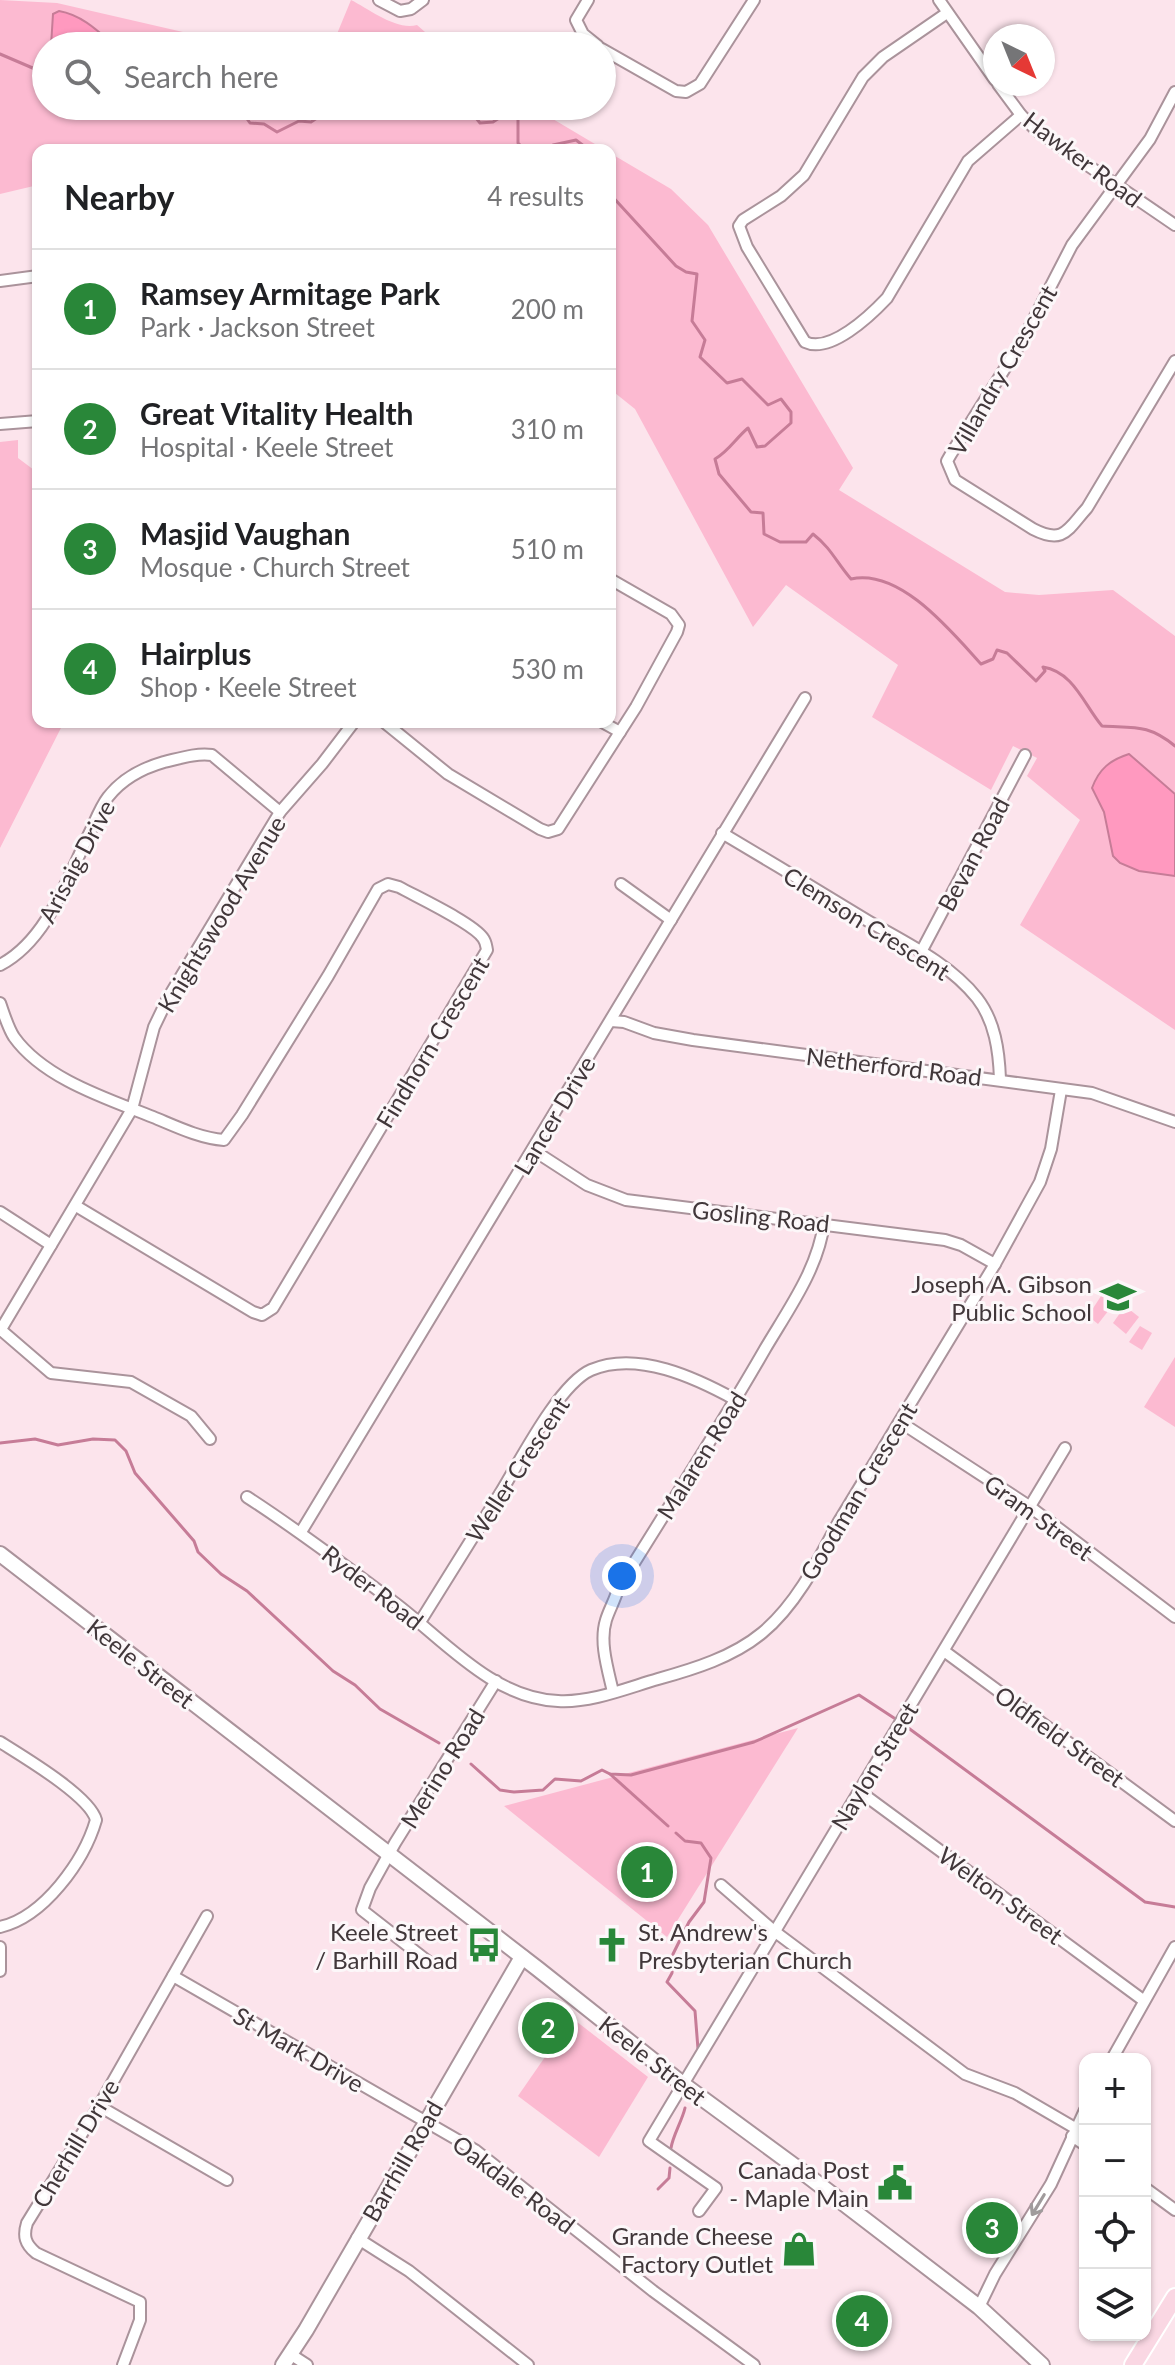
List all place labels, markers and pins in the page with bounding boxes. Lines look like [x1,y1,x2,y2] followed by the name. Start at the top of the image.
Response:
[911,1269,1092,1326] place label: Joseph A. Gibson Public School
[1099,1278,1137,1316] school or university icon: Joseph A. Gibson Public School
[621,1842,673,1902] pin: 1
[315,1917,458,1974] place label: Keele Street / Barhill Road
[638,1917,852,1974] place label: St. Andrew's Presbyterian Church
[465,1926,503,1964] bus stop icon: Keele Street / Barhill Road
[593,1926,631,1964] church icon: St. Andrew's Presbyterian Church
[522,1998,574,2058] pin: 2
[729,2155,869,2212] place label: Canada Post - Maple Main
[876,2164,914,2202] public building icon: Canada Post - Maple Main
[966,2198,1018,2258] pin: 3
[612,2221,773,2278] place label: Grande Cheese Factory Outlet
[780,2230,818,2268] shop icon: Grande Cheese Factory Outlet
[836,2291,888,2351] pin: 4

